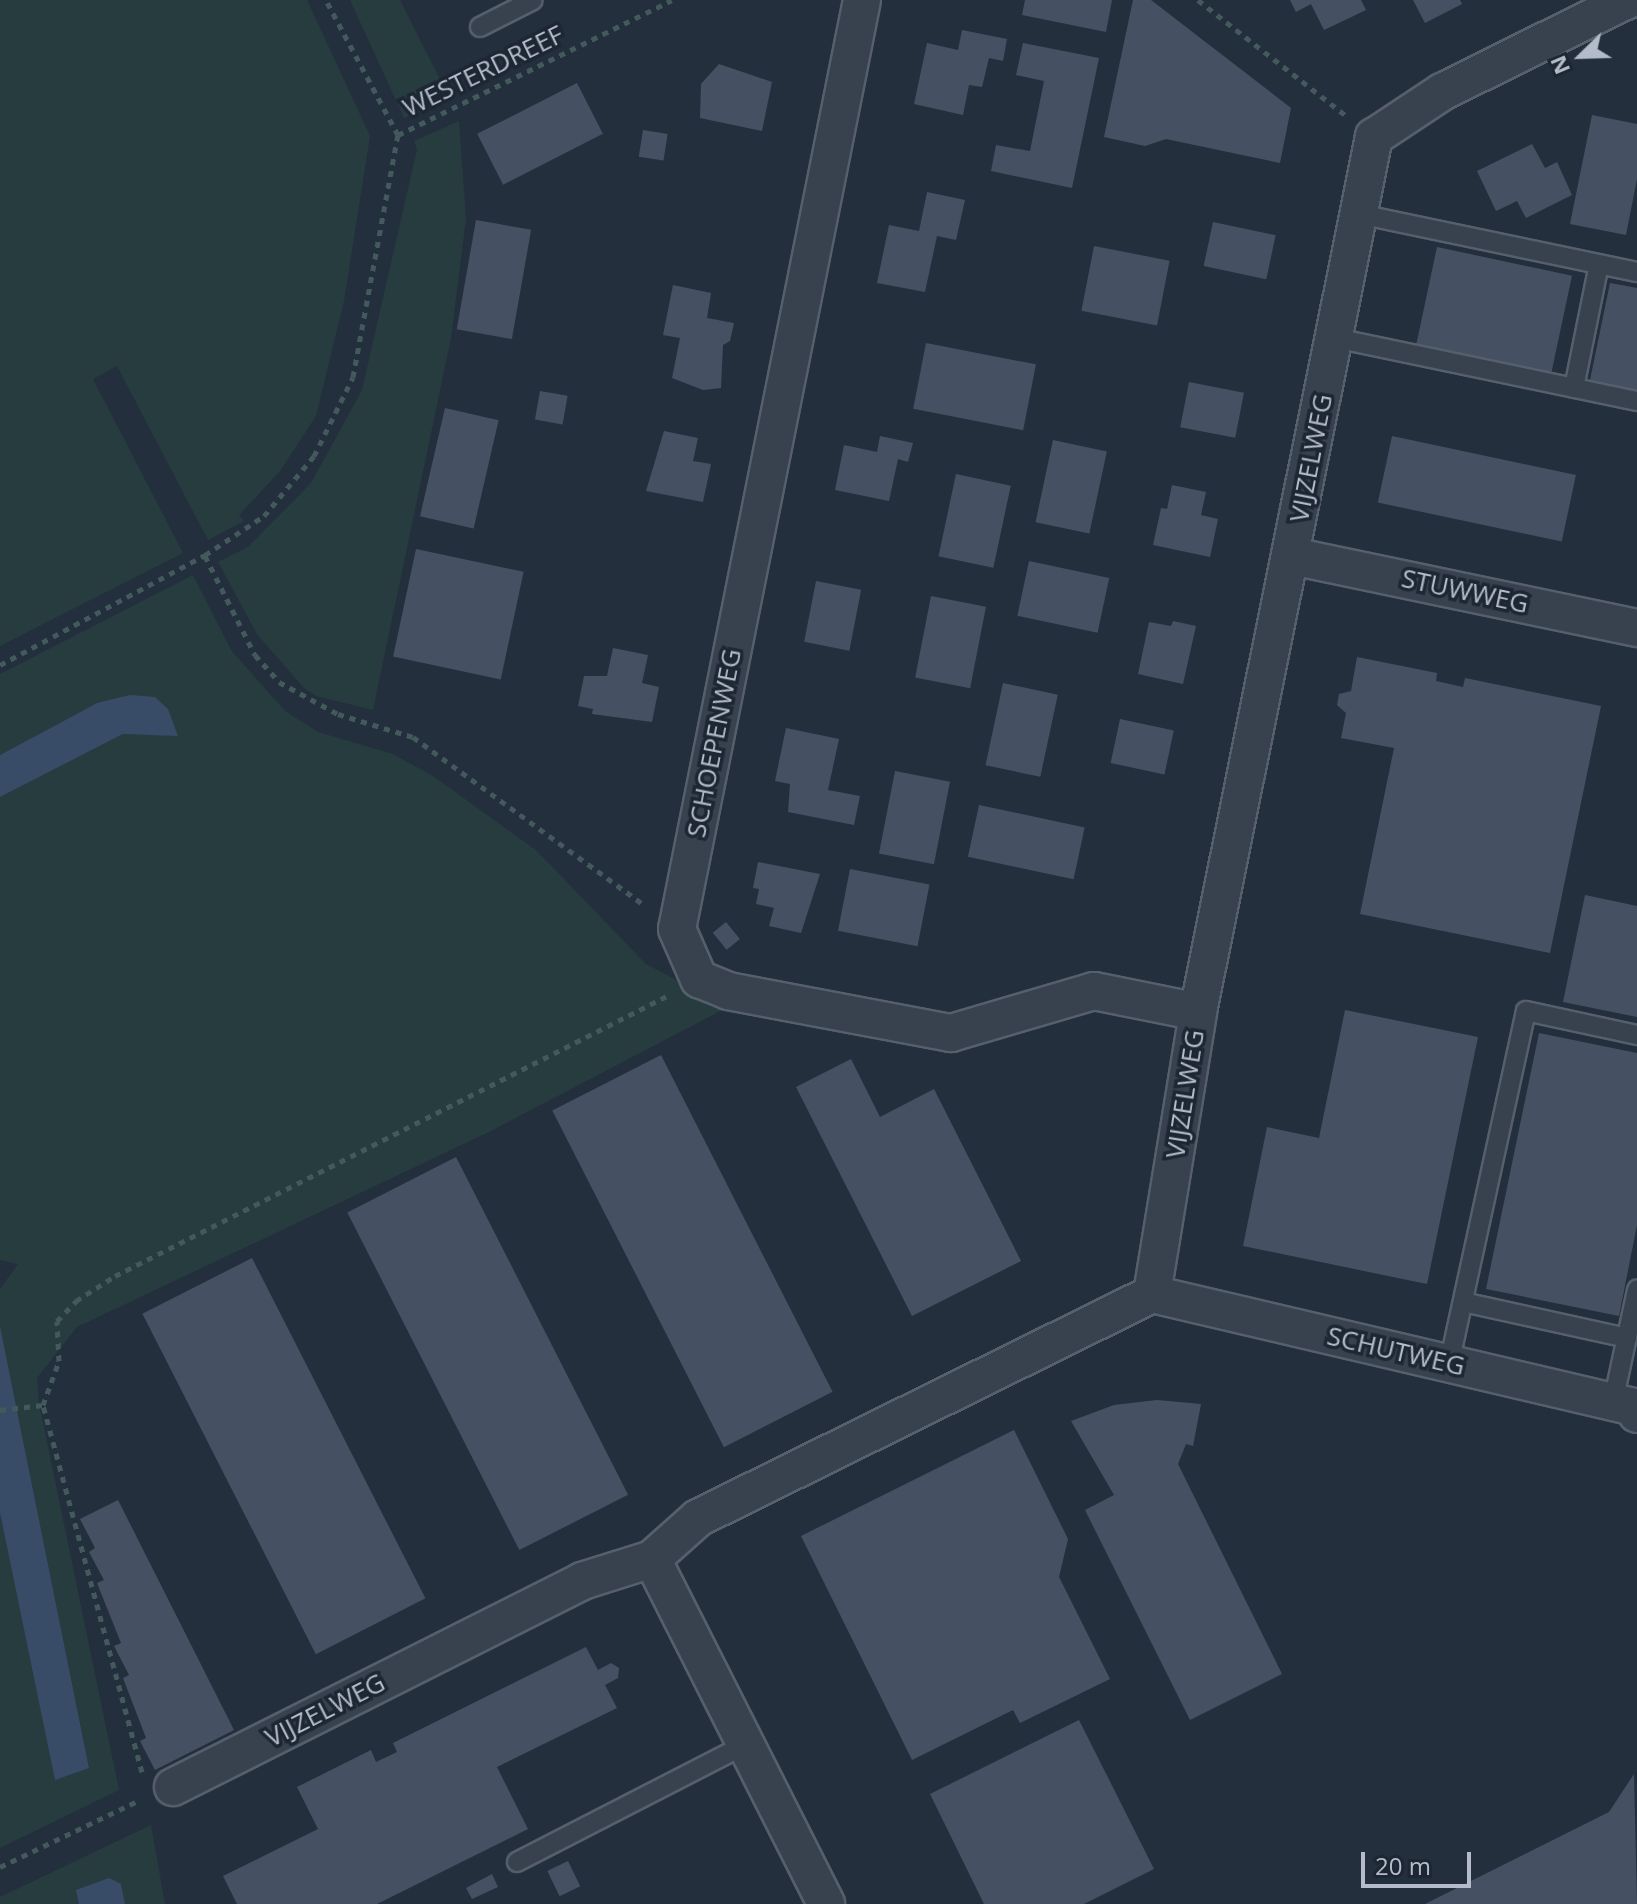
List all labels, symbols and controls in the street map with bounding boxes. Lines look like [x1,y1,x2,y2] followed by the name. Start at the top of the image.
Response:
[1541,16,1621,96] north arrow
[398,19,568,123] street label: WESTERDREEF
[1542,51,1576,79] text: N
[1283,391,1339,525] street label: VIJZELWEG
[1399,562,1531,620] street label: STUWWEG
[680,646,748,840] street label: SCHOEPENWEG
[1159,1027,1211,1161] street label: VIJZELWEG
[1324,1320,1468,1382] street label: SCHUTWEG
[260,1667,390,1753] street label: VIJZELWEG
[1365,1836,1475,1886] scale bar
[1375,1849,1431,1882] text: 20 m

